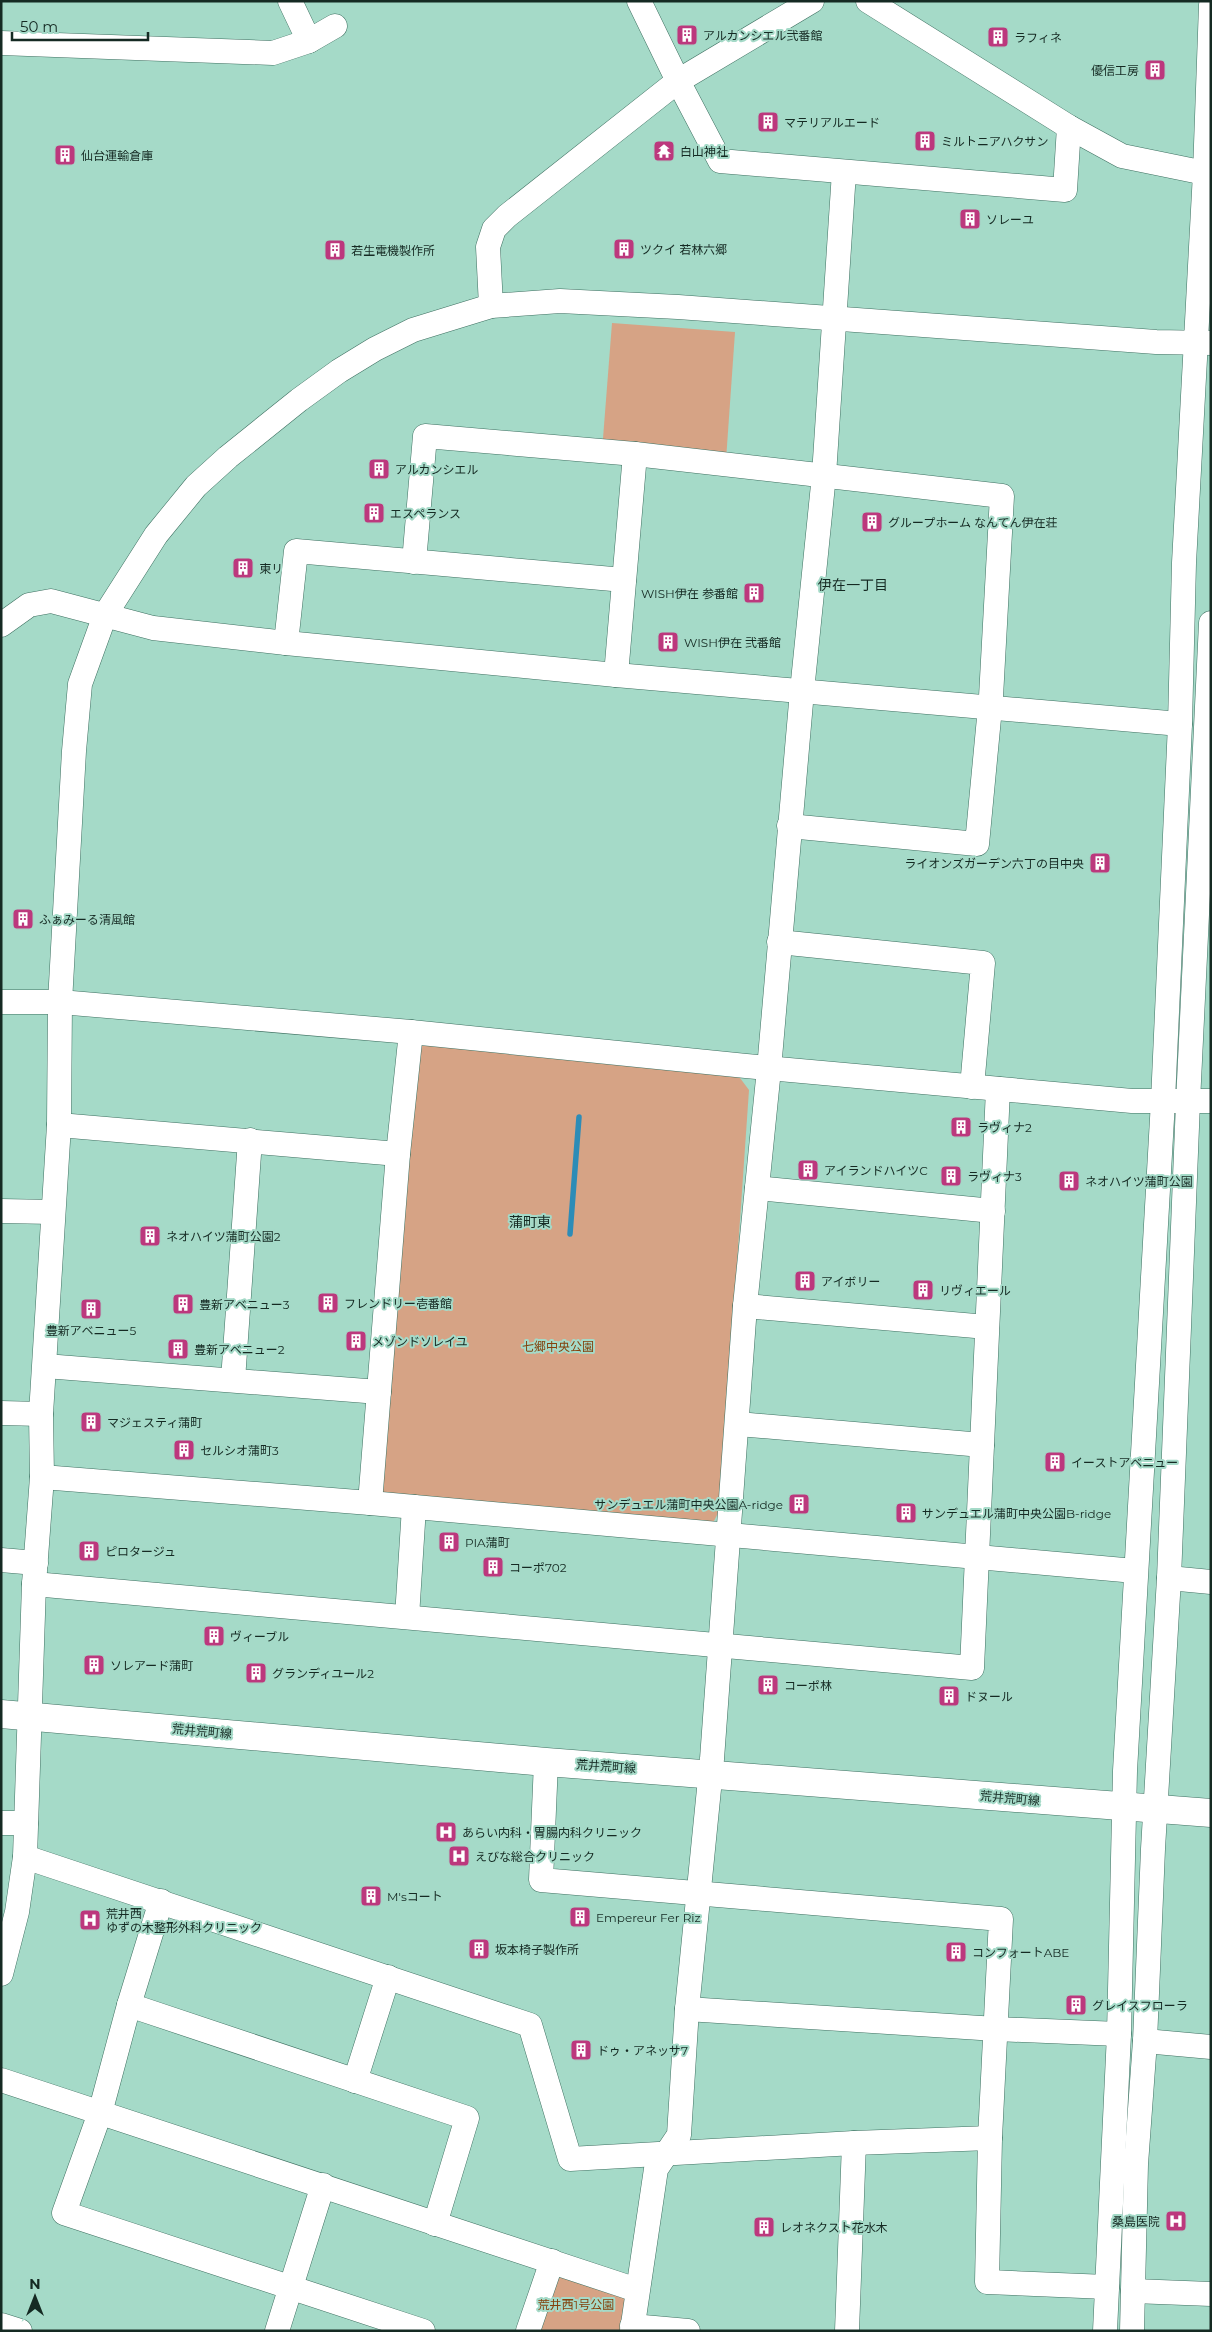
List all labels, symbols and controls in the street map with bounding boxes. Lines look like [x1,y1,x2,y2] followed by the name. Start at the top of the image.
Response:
[12,10,149,42] scale bar
[20,17,58,36] text: 50 m
[675,23,699,47] building icon: アルカンシエル弐番館
[986,25,1010,49] building icon: ラフィネ
[703,28,823,43] place label: アルカンシエル弐番館
[1014,30,1062,45] place label: ラフィネ
[1143,58,1167,82] building icon: 優信工房
[1091,63,1139,78] place label: 優信工房
[756,110,780,134] building icon: マテリアルエード
[784,115,880,130] place label: マテリアルエード
[913,129,937,153] building icon: ミルトニアハクサン
[941,134,1049,149] place label: ミルトニアハクサン
[652,139,676,163] temple icon: 白山神社
[53,143,77,167] building icon: 仙台運輸倉庫
[680,144,728,159] place label: 白山神社
[81,148,153,163] place label: 仙台運輸倉庫
[958,207,982,231] building icon: ソレーユ
[986,212,1034,227] place label: ソレーユ
[612,237,636,261] building icon: ツクイ 若林六郷
[323,238,347,262] building icon: 若生電機製作所
[640,242,727,257] place label: ツクイ 若林六郷
[351,243,435,258] place label: 若生電機製作所
[367,457,391,481] building icon: アルカンシエル
[395,462,479,477] place label: アルカンシエル
[362,501,386,525] building icon: エスペランス
[390,506,461,521] place label: エスペランス
[860,510,884,534] building icon: グループホーム なんてん伊在荘
[888,515,1057,530] place label: グループホーム なんてん伊在荘
[231,556,255,580] building icon: 東リ
[259,561,283,576] place label: 東リ
[818,576,888,594] district label: 伊在一丁目
[742,581,766,605] building icon: WISH伊在 参番館
[641,586,738,601] place label: WISH伊在 参番館
[656,630,680,654] building icon: WISH伊在 弐番館
[684,635,781,650] place label: WISH伊在 弐番館
[1088,851,1112,875] building icon: ライオンズガーデン六丁の目中央
[904,856,1084,871] place label: ライオンズガーデン六丁の目中央
[11,907,35,931] building icon: ふぁみーる清風館
[39,912,135,927] place label: ふぁみーる清風館
[949,1115,973,1139] building icon: ラヴィナ2
[977,1120,1032,1135] place label: ラヴィナ2
[796,1158,820,1182] building icon: アイランドハイツC
[824,1163,928,1178] place label: アイランドハイツC
[939,1164,963,1188] building icon: ラヴィナ3
[967,1169,1022,1184] place label: ラヴィナ3
[1057,1169,1081,1193] building icon: ネオハイツ蒲町公園
[1085,1174,1193,1189] place label: ネオハイツ蒲町公園
[509,1213,551,1231] district label: 蒲町東
[138,1224,162,1248] building icon: ネオハイツ蒲町公園2
[166,1229,281,1244] place label: ネオハイツ蒲町公園2
[793,1269,817,1293] building icon: アイボリー
[821,1274,880,1289] place label: アイボリー
[911,1278,935,1302] building icon: リヴィエール
[939,1283,1011,1298] place label: リヴィエール
[316,1291,340,1315] building icon: フレンドリー壱番館
[171,1292,195,1316] building icon: 豊新アベニュー3
[344,1296,452,1311] place label: フレンドリー壱番館
[79,1297,103,1321] building icon: 豊新アベニュー5
[199,1297,290,1312] place label: 豊新アベニュー3
[46,1323,136,1338] place label: 豊新アベニュー5
[344,1329,368,1353] building icon: メゾンドソレイユ
[372,1334,468,1349] place label: メゾンドソレイユ
[166,1337,190,1361] building icon: 豊新アベニュー2
[522,1339,594,1354] park label: 七郷中央公園
[194,1342,285,1357] place label: 豊新アベニュー2
[79,1410,103,1434] building icon: マジェスティ蒲町
[107,1415,202,1430] place label: マジェスティ蒲町
[172,1438,196,1462] building icon: セルシオ蒲町3
[200,1443,279,1458] place label: セルシオ蒲町3
[1043,1450,1067,1474] building icon: イーストアベニュー
[1071,1455,1178,1470] place label: イーストアベニュー
[787,1492,811,1516] building icon: サンデュエル蒲町中央公園A-ridge
[594,1497,783,1512] place label: サンデュエル蒲町中央公園A-ridge
[894,1501,918,1525] building icon: サンデュエル蒲町中央公園B-ridge
[922,1506,1111,1521] place label: サンデュエル蒲町中央公園B-ridge
[437,1530,461,1554] building icon: PIA蒲町
[465,1535,510,1550] place label: PIA蒲町
[77,1539,101,1563] building icon: ピロタージュ
[105,1544,176,1559] place label: ピロタージュ
[481,1555,505,1579] building icon: コーポ702
[509,1560,567,1575] place label: コーポ702
[202,1624,226,1648] building icon: ヴィーブル
[230,1629,289,1644] place label: ヴィーブル
[82,1653,106,1677] building icon: ソレアード蒲町
[110,1658,193,1673] place label: ソレアード蒲町
[244,1661,268,1685] building icon: グランディユール2
[272,1666,374,1681] place label: グランディユール2
[756,1673,780,1697] building icon: コーポ林
[784,1678,832,1693] place label: コーポ林
[937,1684,961,1708] building icon: ドヌール
[965,1689,1013,1704] place label: ドヌール
[171,1721,233,1741] street label: 荒井荒町線
[576,1756,636,1776] street label: 荒井荒町線
[979,1788,1041,1808] street label: 荒井荒町線
[434,1820,458,1844] hospital icon: あらい内科・胃腸内科クリニック
[462,1825,642,1840] place label: あらい内科・胃腸内科クリニック
[447,1844,471,1868] hospital icon: えびな総合クリニック
[475,1849,595,1864] place label: えびな総合クリニック
[359,1884,383,1908] building icon: M'sコート
[387,1889,443,1904] place label: M'sコート
[568,1905,592,1929] building icon: Empereur Fer Riz
[106,1906,262,1935] place label: 荒井西 ゆずの木整形外科クリニック
[78,1908,102,1932] hospital icon: 荒井西 ゆずの木整形外科クリニック
[596,1910,701,1925] place label: Empereur Fer Riz
[467,1937,491,1961] building icon: 坂本椅子製作所
[944,1940,968,1964] building icon: コンフォートABE
[495,1942,579,1957] place label: 坂本椅子製作所
[972,1945,1069,1960] place label: コンフォートABE
[1064,1993,1088,2017] building icon: グレイスフローラ
[1092,1998,1188,2013] place label: グレイスフローラ
[569,2038,593,2062] building icon: ドゥ・アネッサ7
[597,2043,688,2058] place label: ドゥ・アネッサ7
[1164,2209,1188,2233] hospital icon: 桑島医院
[1112,2214,1160,2229] place label: 桑島医院
[752,2215,776,2239] building icon: レオネクスト花水木
[780,2220,888,2235] place label: レオネクスト花水木
[10,2272,60,2322] north arrow
[29,2275,41,2293] text: N
[538,2297,614,2312] park label: 荒井西1号公園

